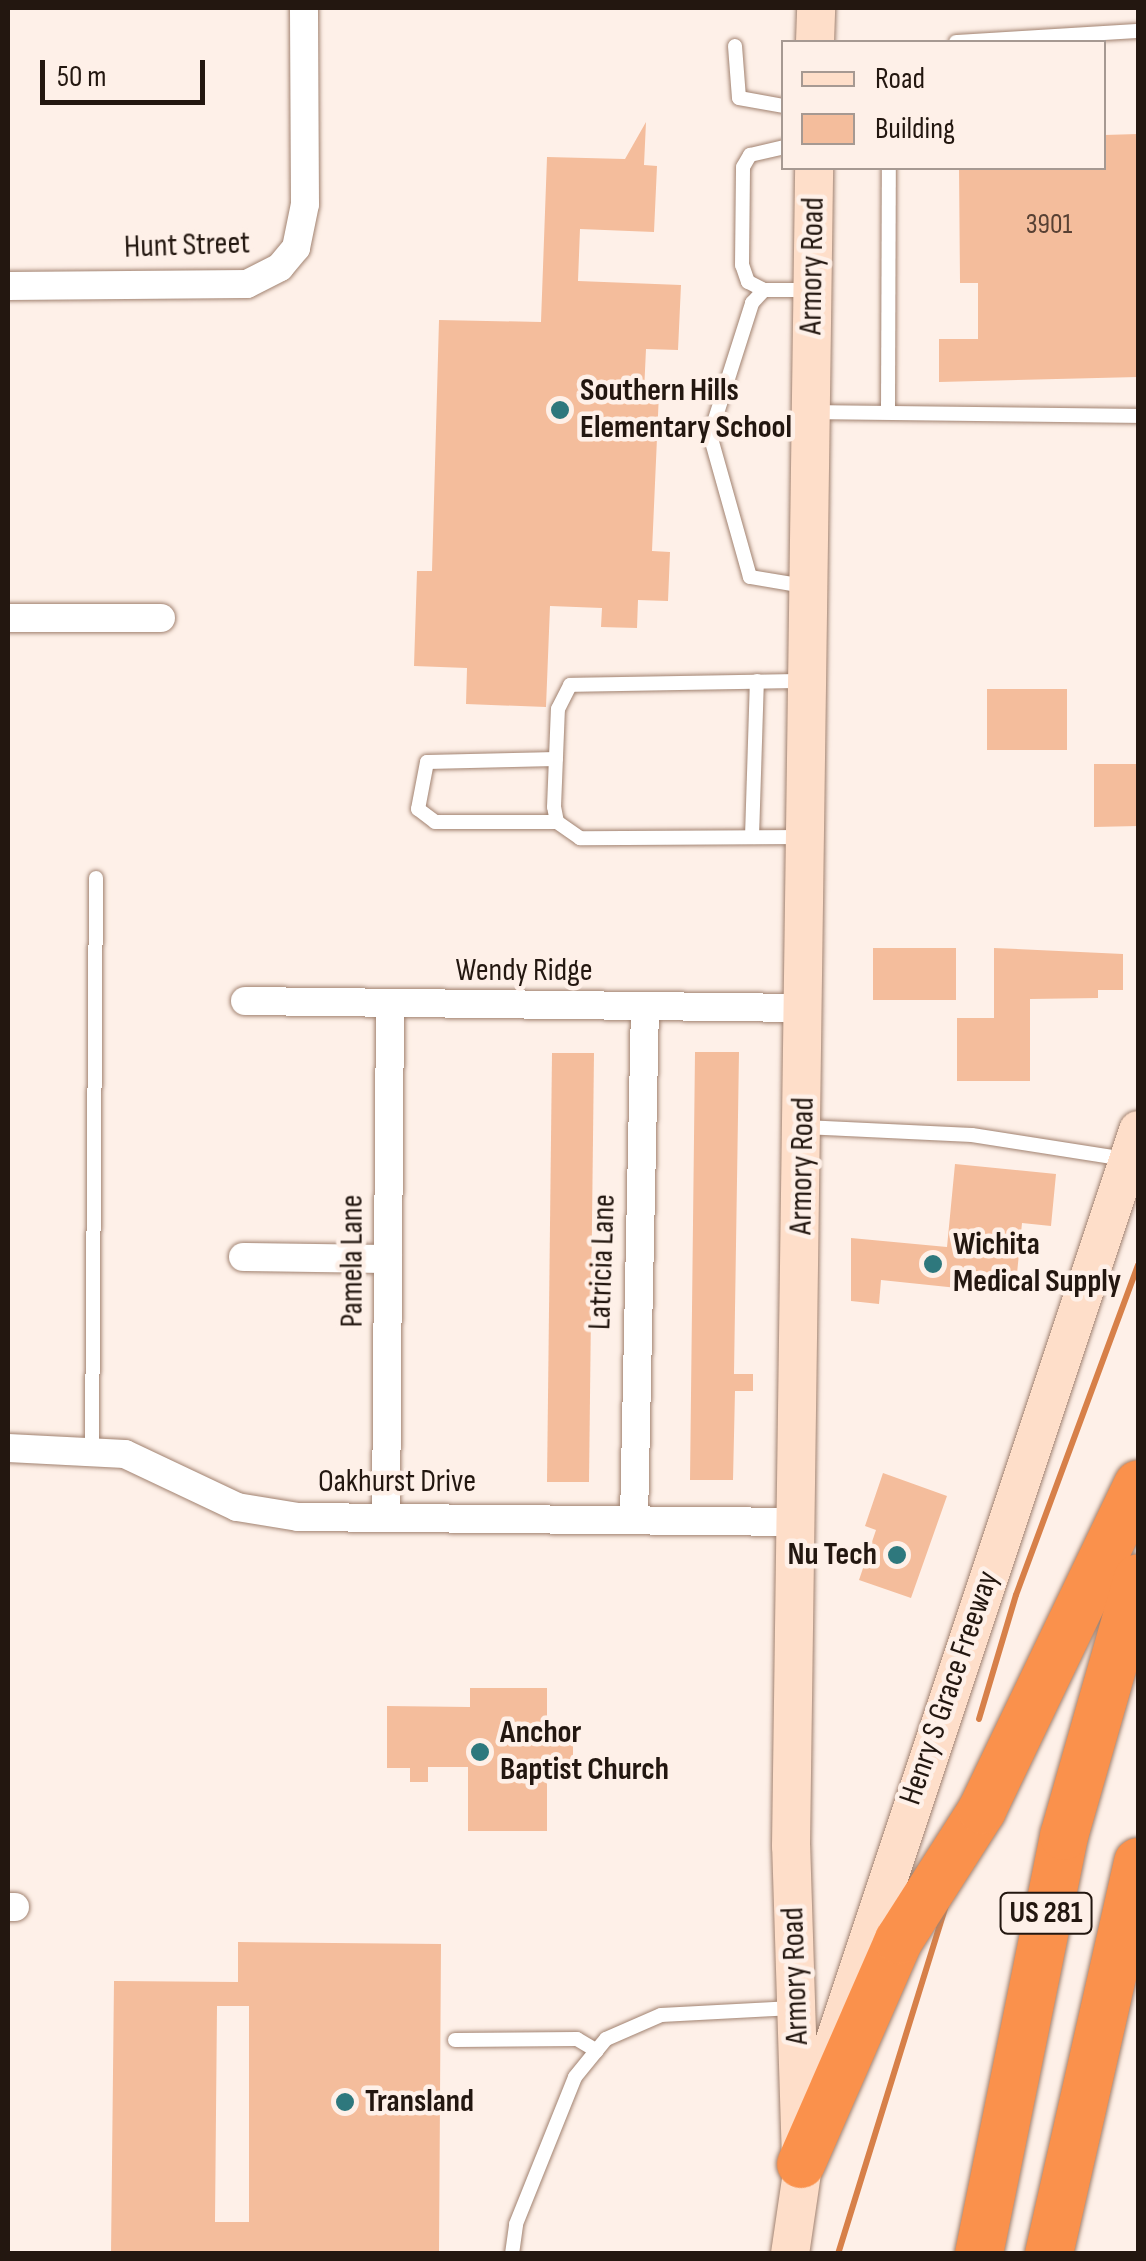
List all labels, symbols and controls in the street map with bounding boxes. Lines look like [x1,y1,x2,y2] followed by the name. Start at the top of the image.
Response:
[45,40,210,102] scale bar
[781,40,1106,170] legend
[57,59,106,95] text: 50 m
[875,61,925,97] text: Road
[875,111,955,147] text: Building
[793,197,833,335] street label: Armory Road
[1026,208,1072,242] house number: 3901
[123,225,251,267] street label: Hunt Street
[580,373,792,448] place label: Southern Hills Elementary School
[549,399,571,421] marker: Southern Hills Elementary School
[455,952,593,990] street label: Wendy Ridge
[783,1097,823,1235] street label: Armory Road
[581,1193,625,1331] street label: Latricia Lane
[334,1195,372,1327] street label: Pamela Lane
[953,1227,1121,1302] place label: Wichita Medical Supply
[922,1253,944,1275] marker: Wichita Medical Supply
[318,1463,476,1501] street label: Oakhurst Drive
[788,1536,877,1574] place label: Nu Tech
[886,1544,908,1566] marker: Nu Tech
[892,1566,1008,1810] street label: Henry S Grace Freeway
[500,1715,669,1790] place label: Anchor Baptist Church
[469,1741,491,1763] marker: Anchor Baptist Church
[998,1888,1094,1938] road number: US 281
[774,1907,818,2045] street label: Armory Road
[365,2083,474,2121] place label: Transland
[334,2091,356,2113] marker: Transland

